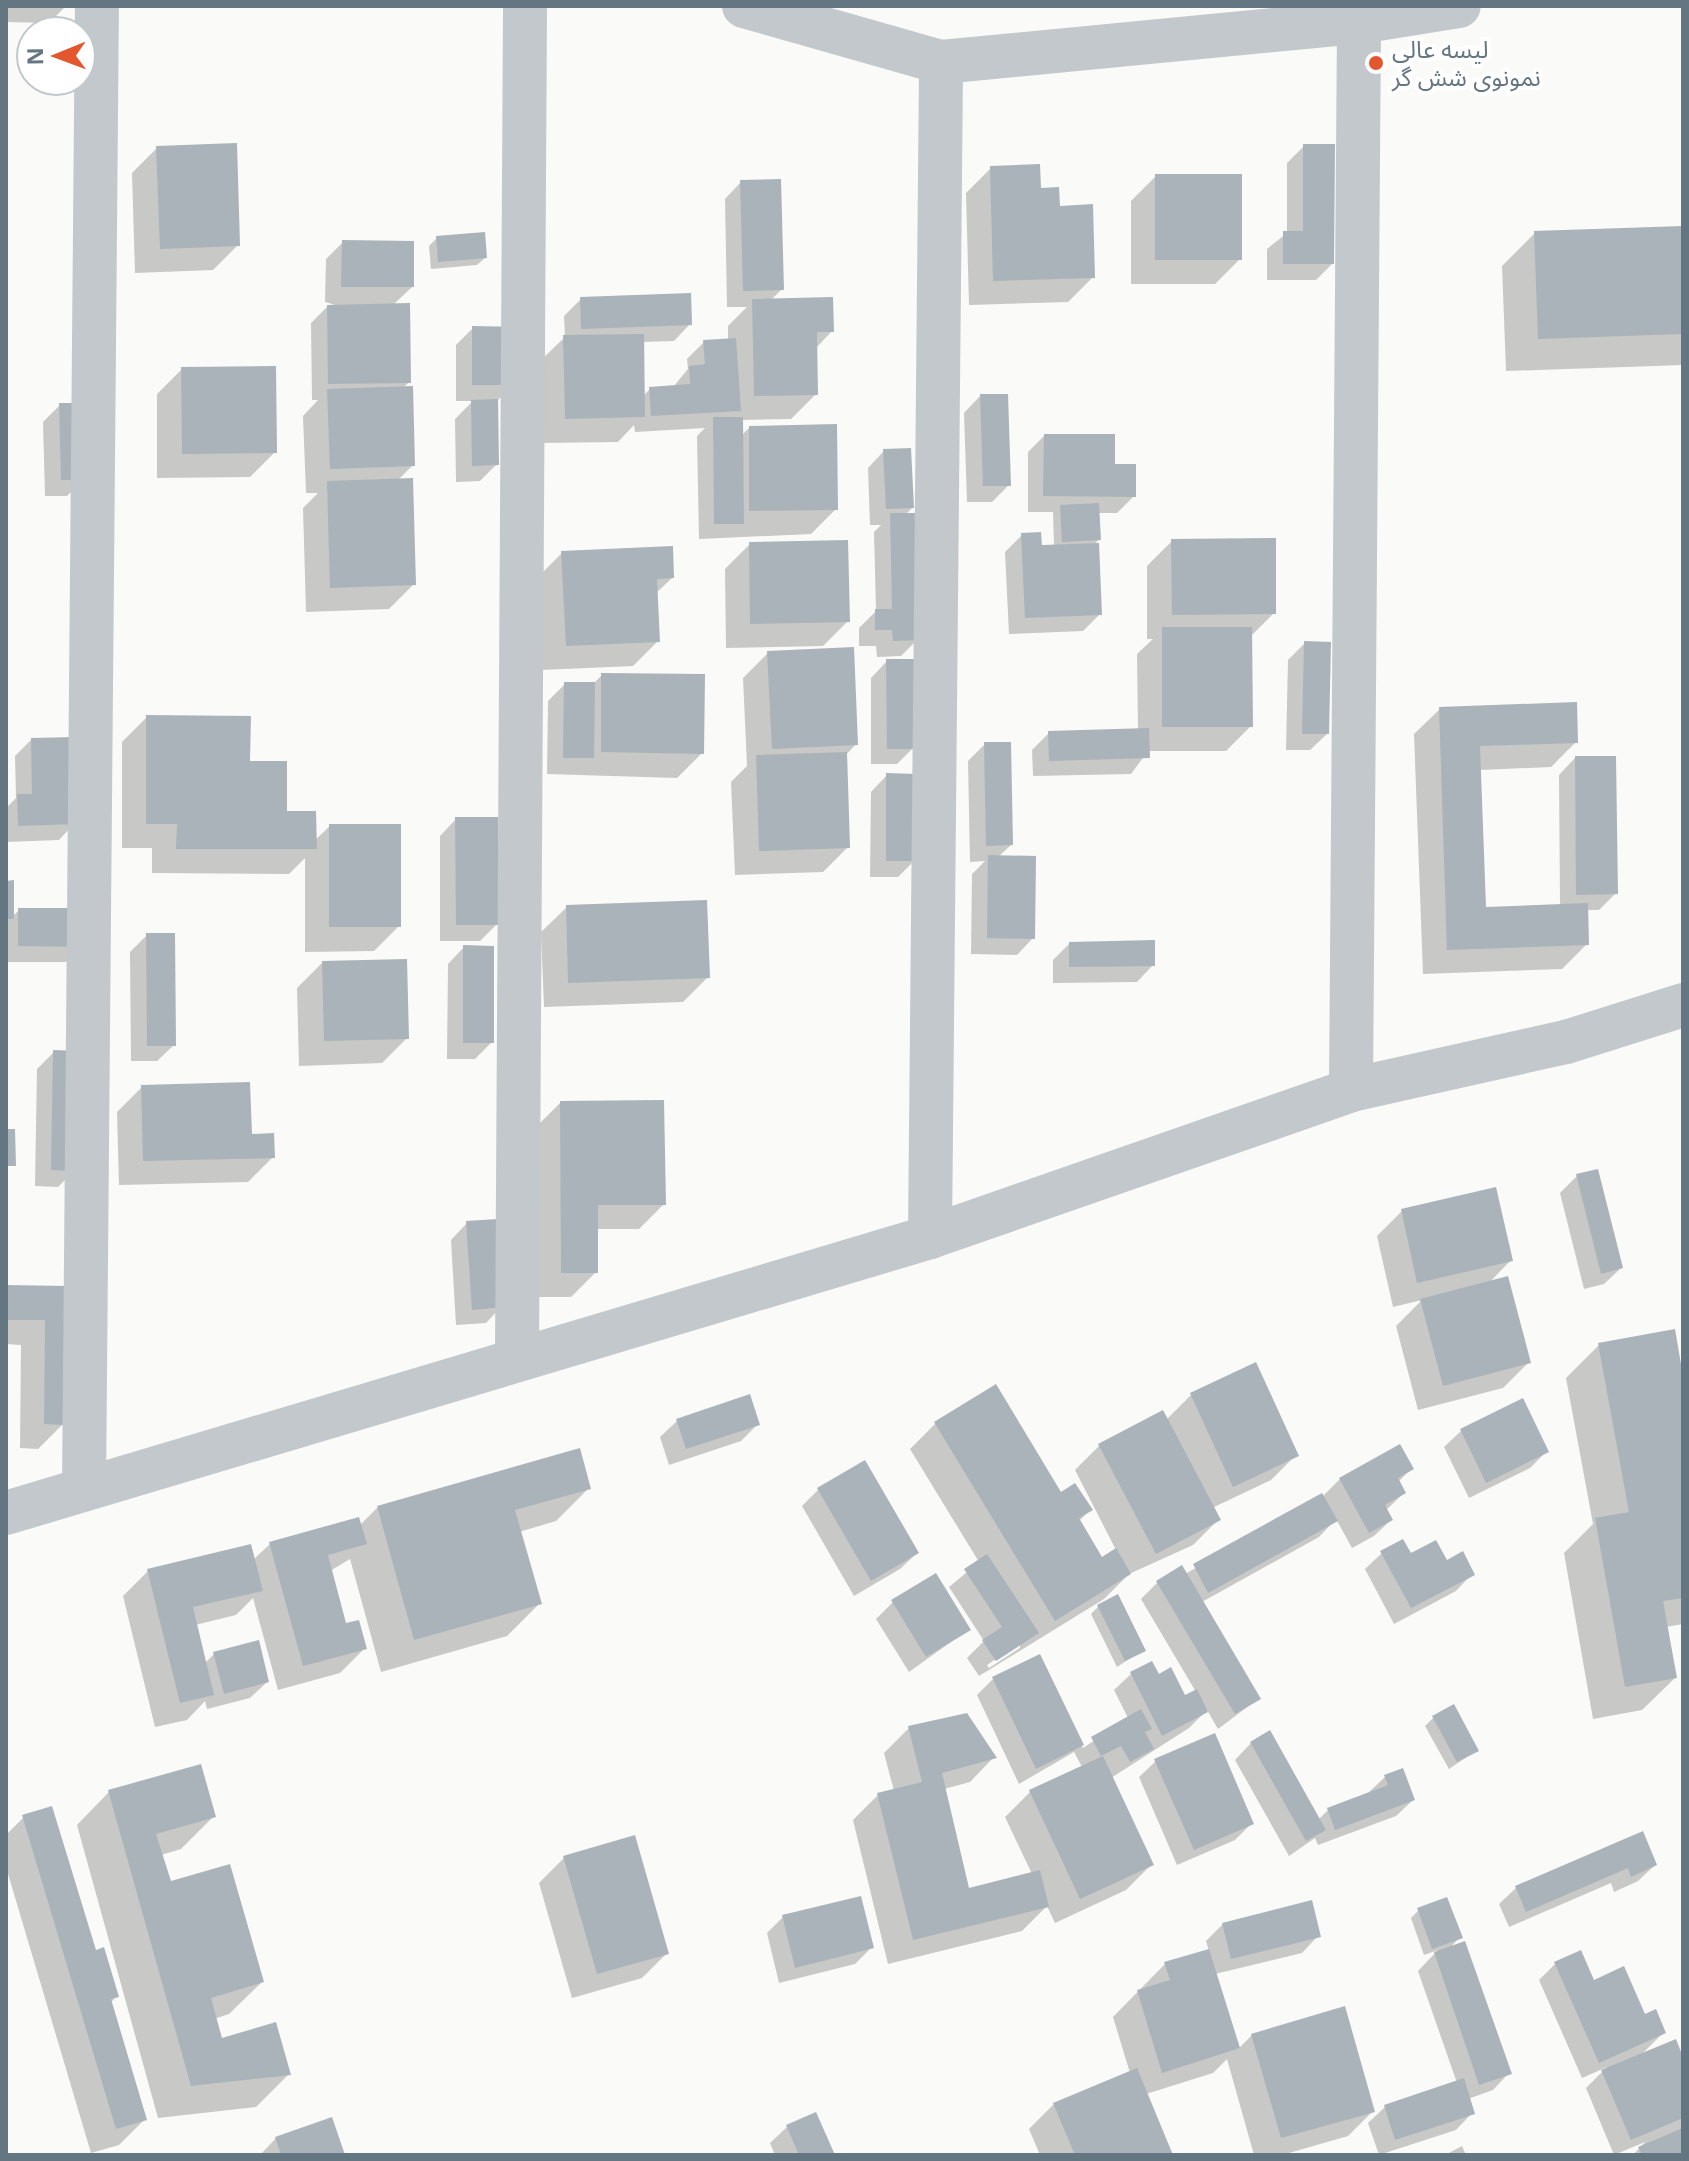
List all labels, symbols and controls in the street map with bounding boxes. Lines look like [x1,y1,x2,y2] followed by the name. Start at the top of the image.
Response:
[16,16,96,96] north arrow
[1392,35,1541,91] place label: لیسه عالی نمونوی شش گر
[19,47,49,66] text: N
[1367,54,1385,72] marker: لیسه عالی نمونوی شش گر

